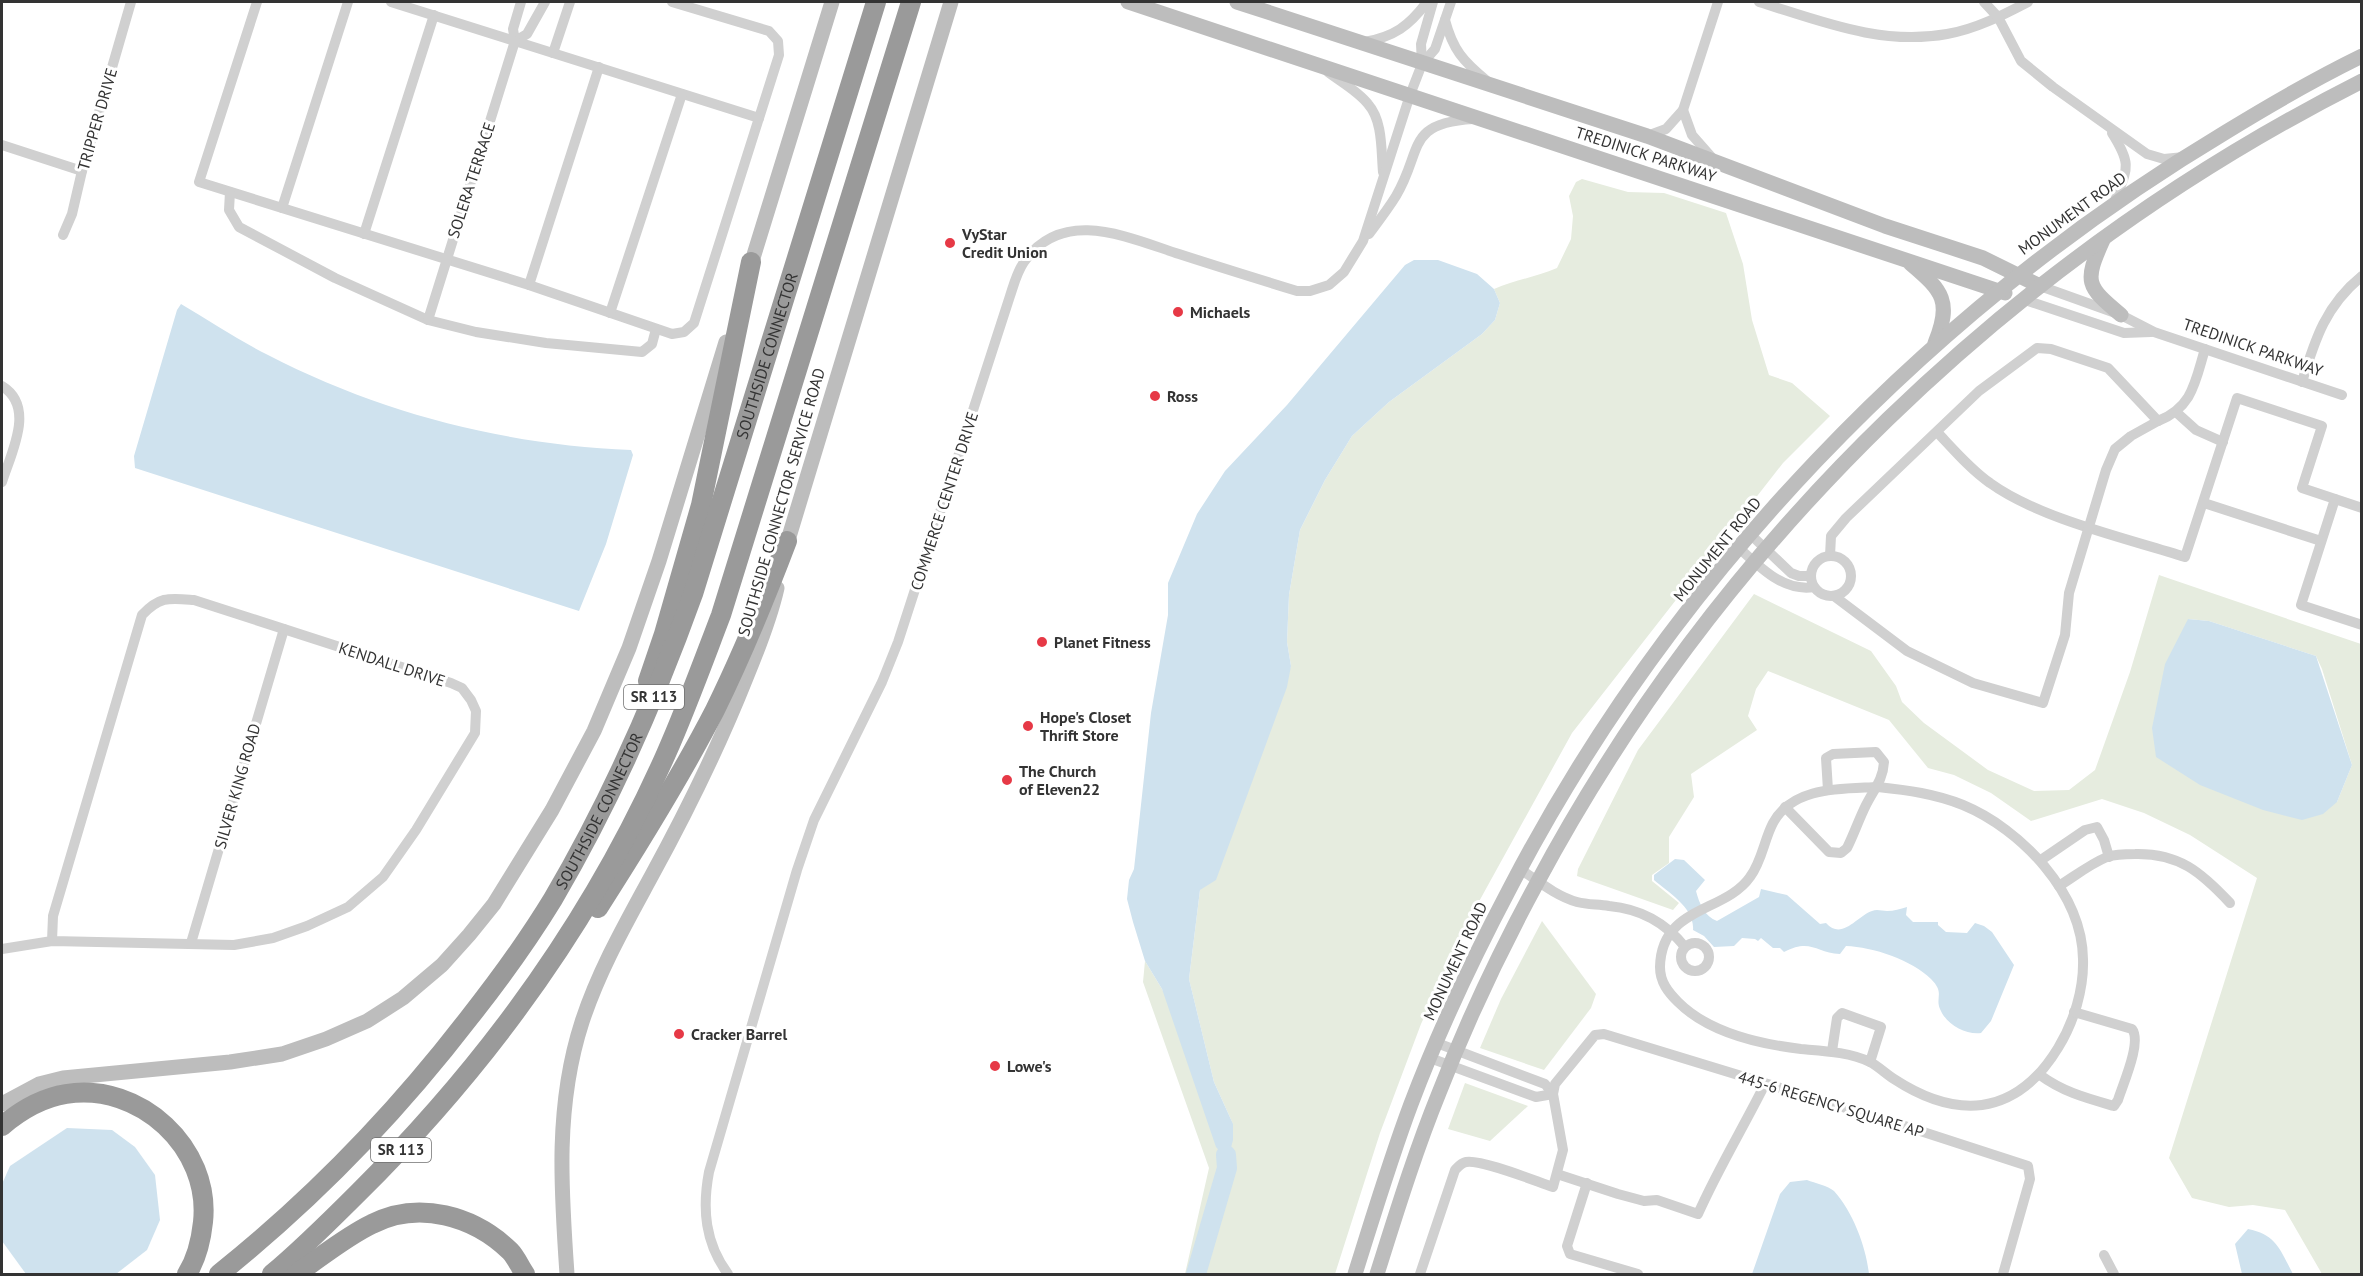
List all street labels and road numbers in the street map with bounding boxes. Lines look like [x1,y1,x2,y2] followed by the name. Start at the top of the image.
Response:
[73,65,121,173] street label: TRIPPER DRIVE
[443,120,499,240] street label: SOLERA TERRACE
[1573,122,1719,186] street label: TREDINICK PARKWAY
[2014,167,2130,259] street label: MONUMENT ROAD
[732,270,802,441] street label: SOUTHSIDE CONNECTOR
[2180,314,2326,380] street label: TREDINICK PARKWAY
[733,366,829,638] street label: SOUTHSIDE CONNECTOR SERVICE ROAD
[906,409,982,593] street label: COMMERCE CENTER DRIVE
[1669,493,1765,605] street label: MONUMENT ROAD
[336,637,448,691] street label: KENDALL DRIVE
[624,685,684,709] road number: SR 113
[210,721,264,851] street label: SILVER KING ROAD
[551,729,647,893] street label: SOUTHSIDE CONNECTOR
[1419,899,1491,1023] street label: MONUMENT ROAD
[1736,1066,1926,1142] street label: 445-6 REGENCY SQUARE AP
[371,1138,431,1162] road number: SR 113

